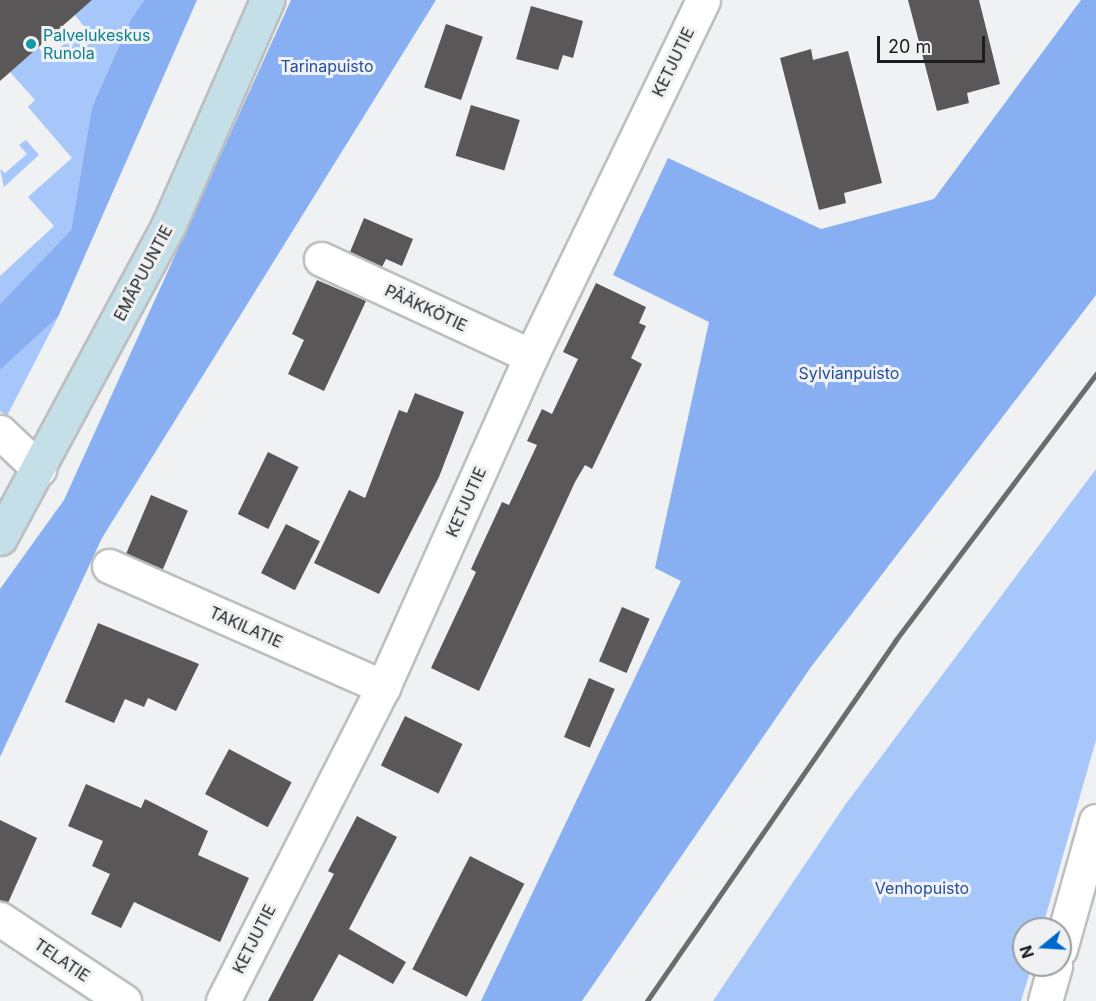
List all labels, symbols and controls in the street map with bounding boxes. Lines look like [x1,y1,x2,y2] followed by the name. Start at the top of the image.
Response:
[648,24,698,100] street label: KETJUTIE
[880,24,988,62] scale bar
[43,25,150,63] place label: Palvelukeskus Runola
[888,36,931,57] text: 20 m
[24,37,38,51] marker: Palvelukeskus Runola
[281,56,373,76] park label: Tarinapuisto
[110,222,176,324] street label: EMÄPUUNTIE
[382,281,470,335] street label: PÄÄKKÖTIE
[799,363,899,383] park label: Sylvianpuisto
[442,464,490,540] street label: KETJUTIE
[206,602,286,652] street label: TAKILATIE
[875,878,969,898] park label: Venhopuisto
[229,901,279,977] street label: KETJUTIE
[1012,917,1072,977] north arrow
[31,934,93,986] street label: TELATIE
[1015,943,1038,961] text: N

